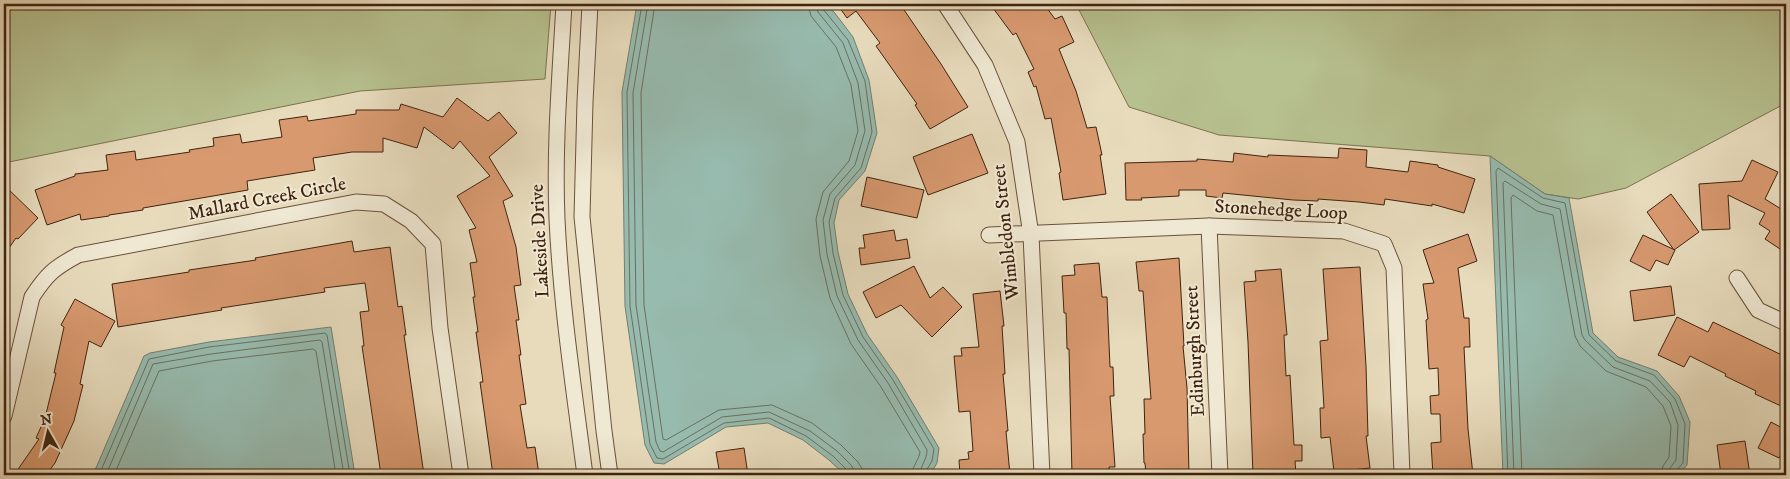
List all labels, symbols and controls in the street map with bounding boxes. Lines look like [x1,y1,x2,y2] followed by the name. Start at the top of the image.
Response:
[987,163,1025,302] street label: Wimbledon Street
[186,172,348,226] street label: Mallard Creek Circle
[526,183,554,298] street label: Lakeside Drive
[1214,195,1348,225] street label: Stonehedge Loop
[1180,285,1210,417] street label: Edinburgh Street
[22,406,72,456] north arrow
[39,410,54,430] text: N

